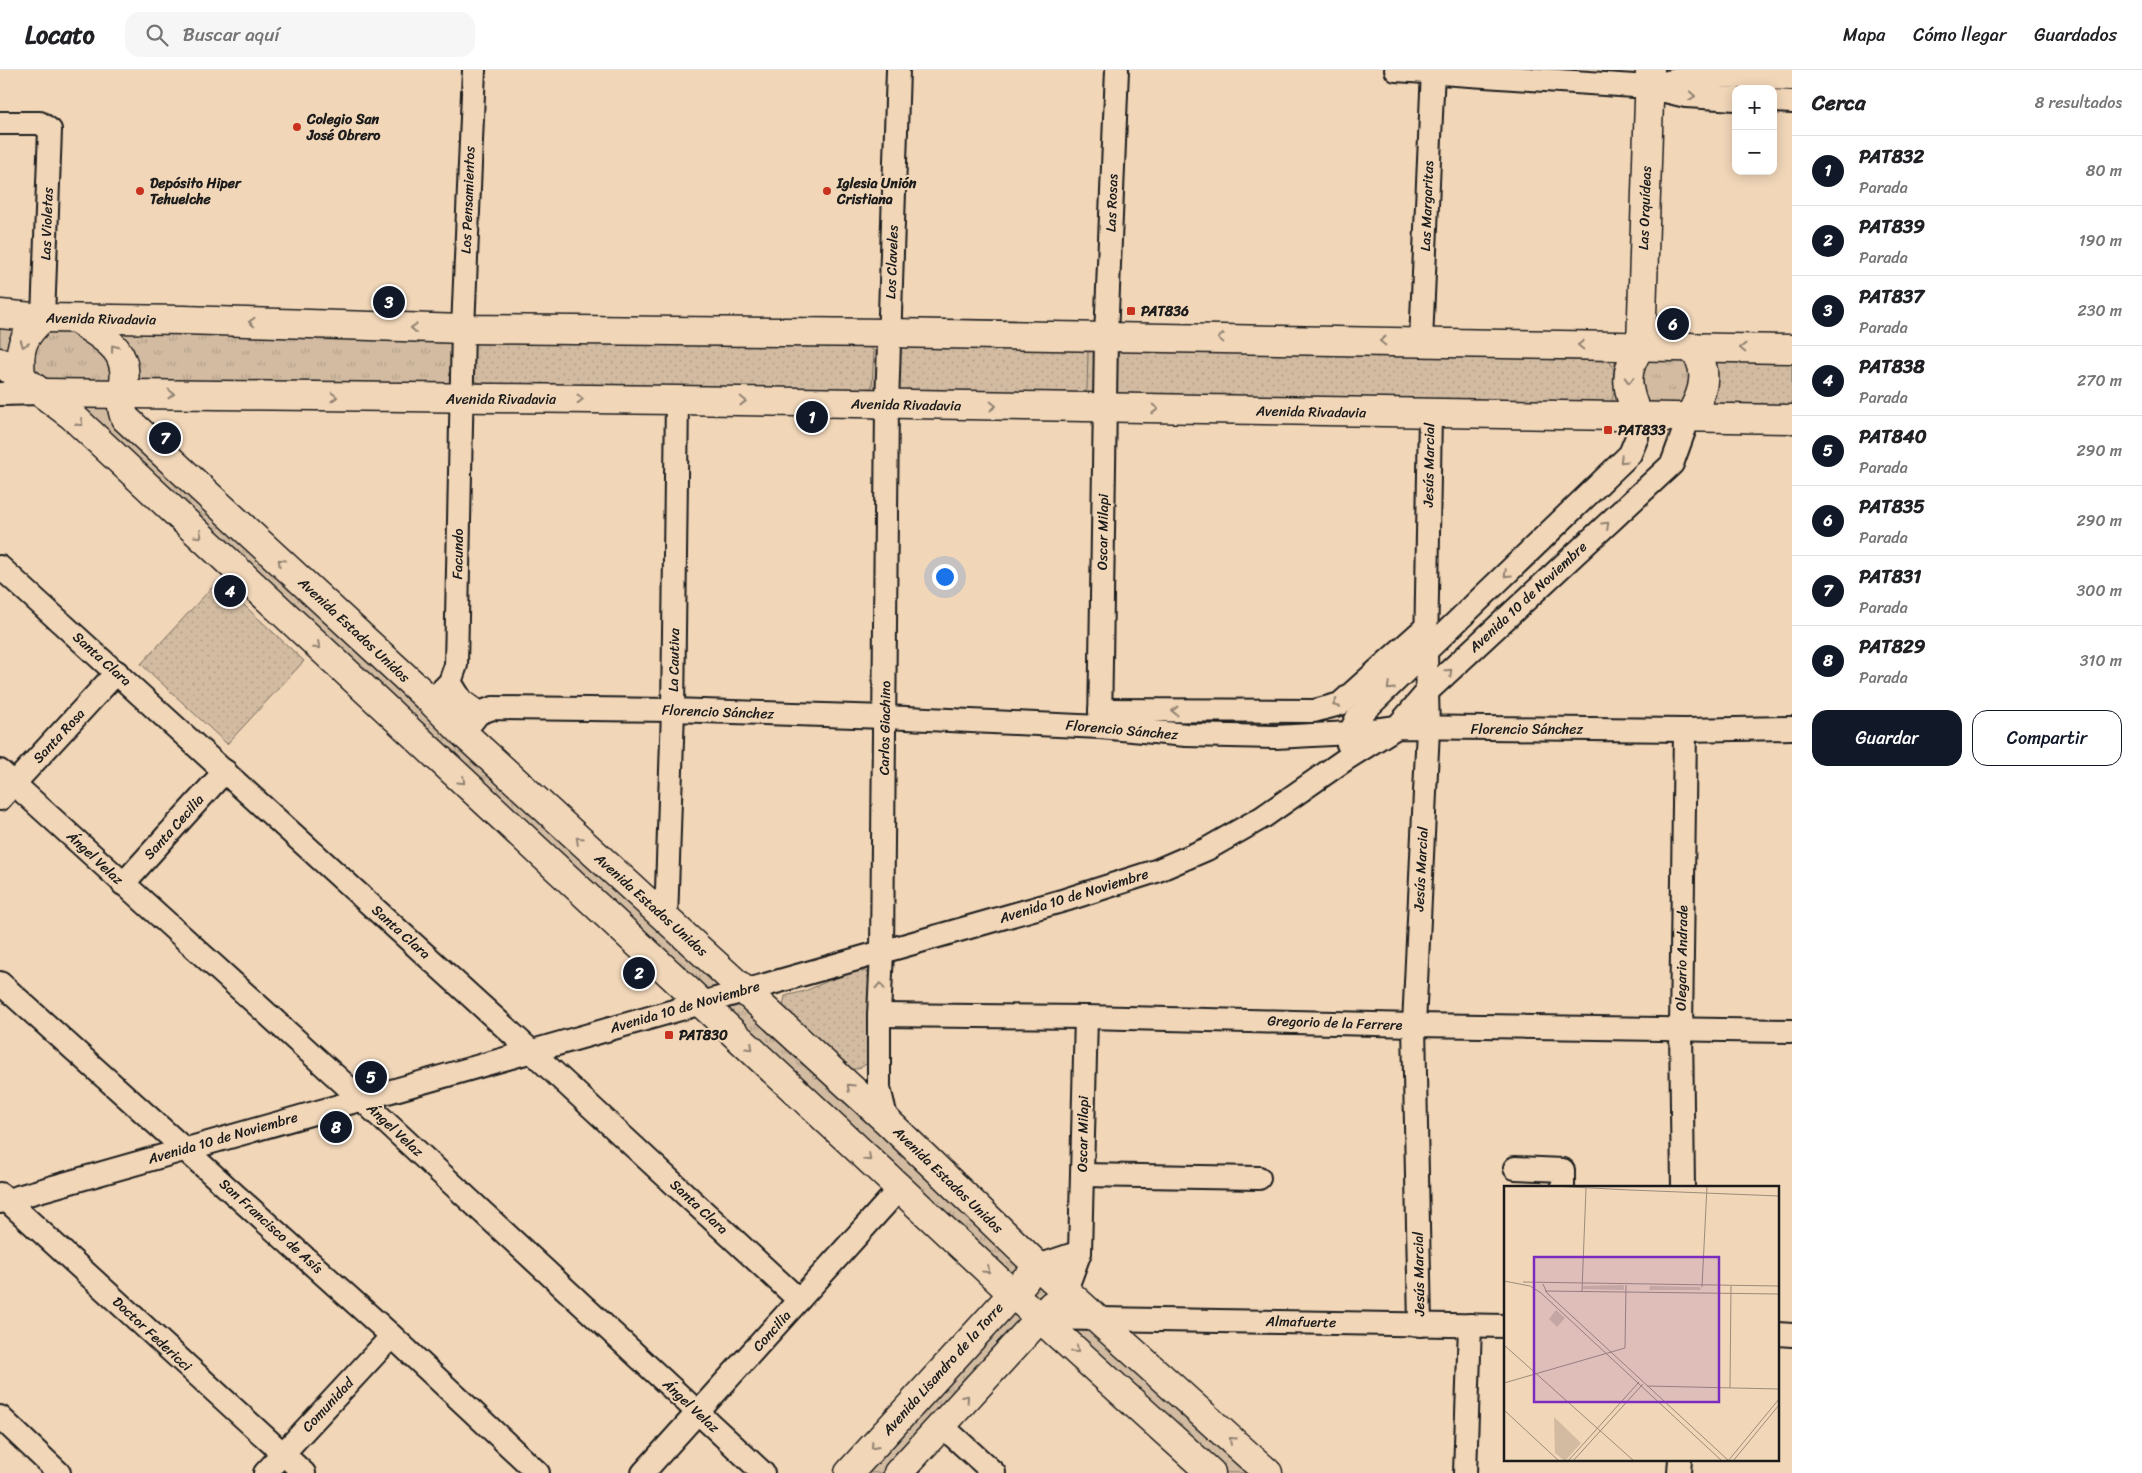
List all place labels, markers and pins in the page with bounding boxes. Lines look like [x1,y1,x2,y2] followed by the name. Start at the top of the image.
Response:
[306,107,381,148] place label: Colegio San José Obrero
[291,121,303,133] marker: Colegio San José Obrero
[150,171,242,212] place label: Depósito Hiper Tehuelche
[836,171,917,212] place label: Iglesia Unión Cristiana
[134,185,146,197] marker: Depósito Hiper Tehuelche
[821,185,833,197] marker: Iglesia Unión Cristiana
[373,283,405,321] pin: 3
[1141,299,1189,324] place label: PAT836
[1125,305,1137,317] marker: PAT836
[1657,305,1689,343] pin: 6
[796,398,828,436] pin: 1
[1618,418,1666,443] place label: PAT833
[149,419,181,457] pin: 7
[1602,424,1614,436] marker: PAT833
[214,572,246,610] pin: 4
[623,954,655,992] pin: 2
[679,1023,728,1048] place label: PAT830
[663,1029,675,1041] marker: PAT830
[355,1058,387,1096] pin: 5
[320,1108,352,1146] pin: 8

